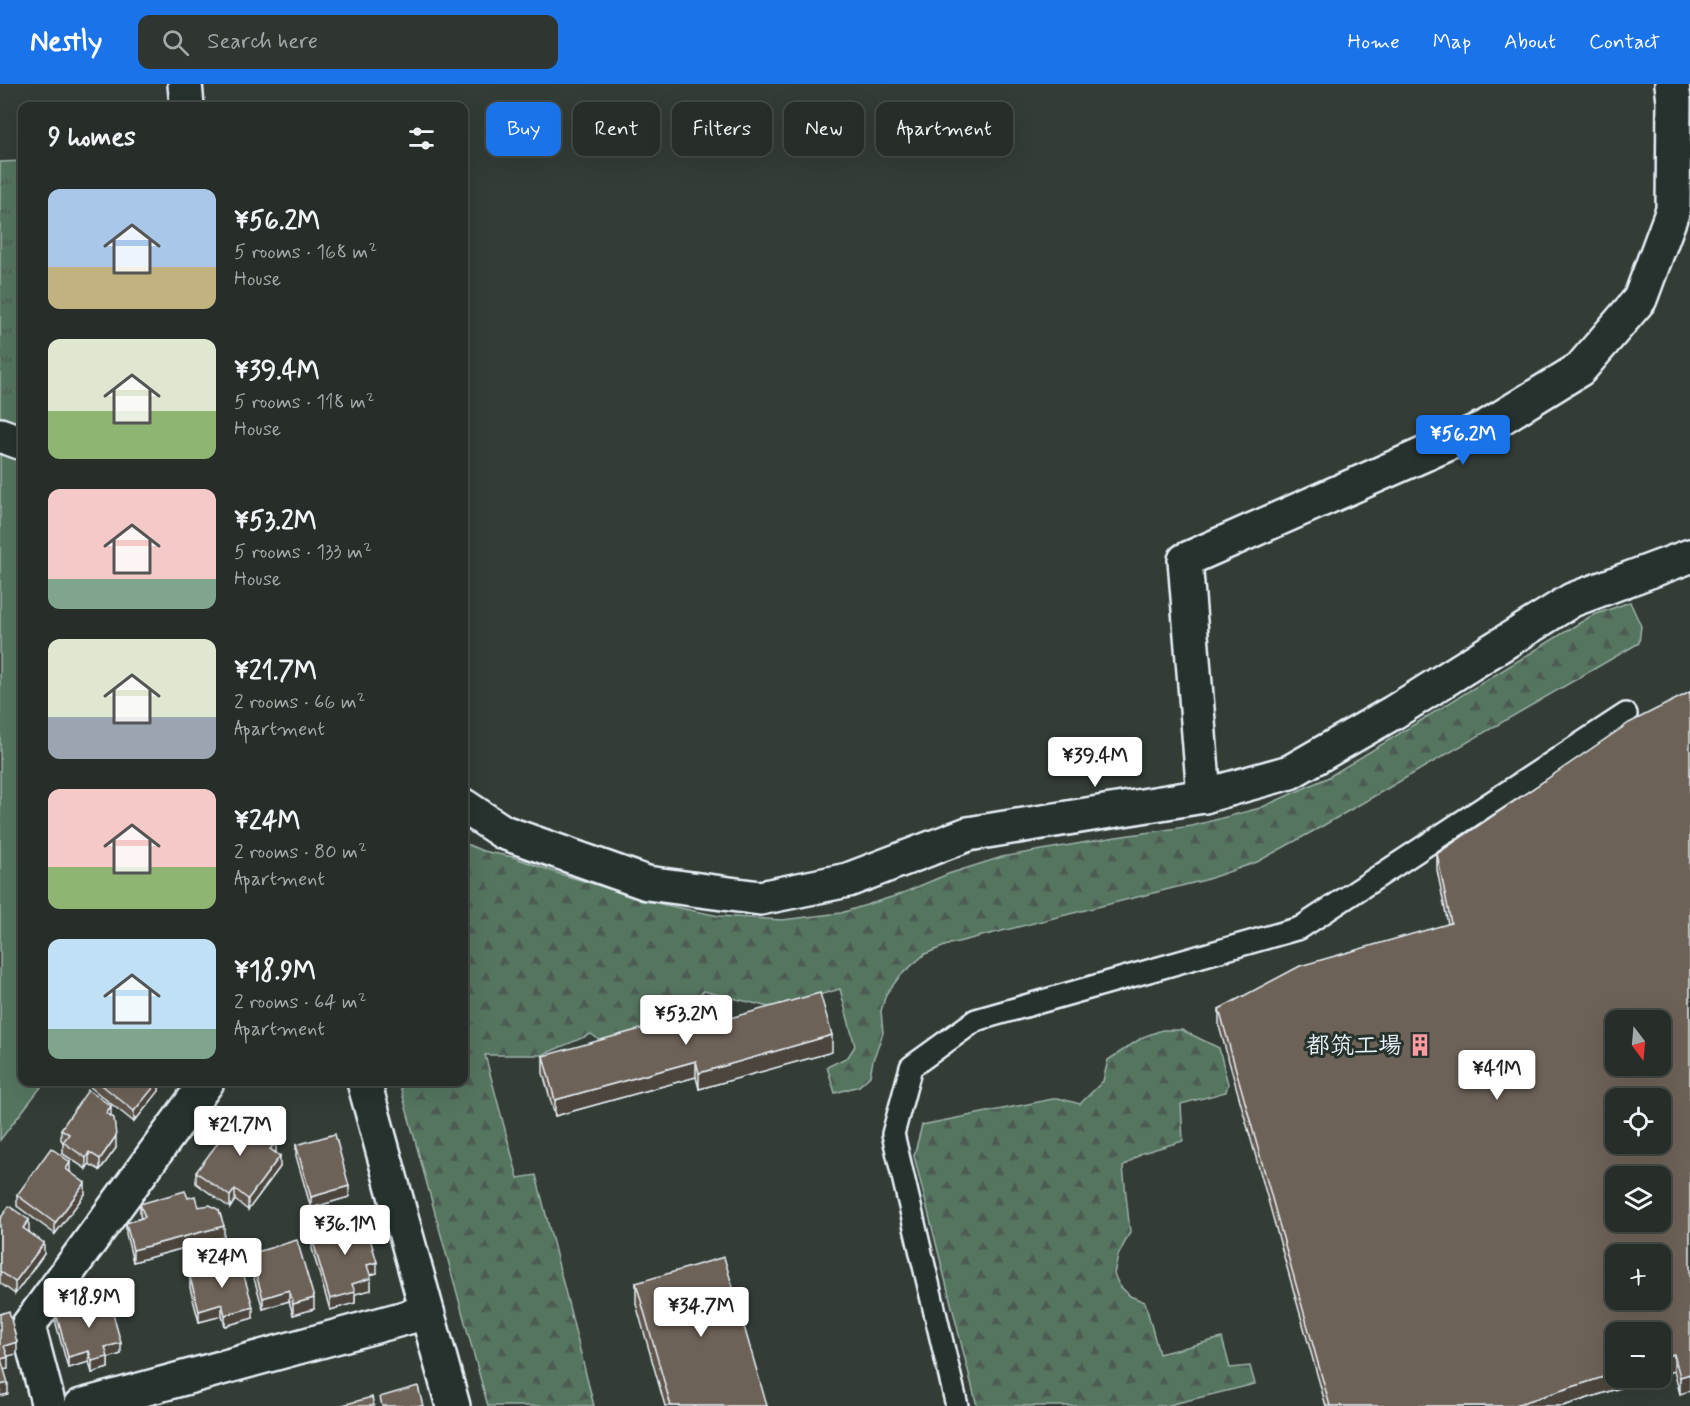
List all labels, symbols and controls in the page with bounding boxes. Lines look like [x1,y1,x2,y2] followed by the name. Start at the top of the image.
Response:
[138,15,558,69] search box
[30,24,102,61] text: Nestly
[159,26,192,59] icon: search
[207,28,318,56] text: Search here
[1348,28,1400,56] text: Home
[1433,28,1471,56] text: Map
[1504,28,1556,56] text: About
[1589,28,1660,56] text: Contact
[486,102,561,156] chip: Buy
[573,102,660,156] chip: Rent
[672,102,772,156] chip: Filters
[784,102,864,156] chip: New
[876,102,1013,156] chip: Apartment
[48,121,136,155] text: 9 homes
[405,122,438,155] icon: filters
[234,205,320,239] text: ¥56.2M
[96,213,168,285] icon: home
[234,239,377,266] text: 5 rooms · 168 m²
[234,266,281,293] text: House
[234,355,320,389] text: ¥39.4M
[96,363,168,435] icon: home
[234,389,375,416] text: 5 rooms · 118 m²
[1414,415,1512,466] pin: ¥56.2M
[234,416,281,443] text: House
[1430,421,1496,448] text: ¥56.2M
[234,505,317,539] text: ¥53.2M
[96,513,168,585] icon: home
[234,539,372,566] text: 5 rooms · 133 m²
[234,566,281,593] text: House
[234,655,317,689] text: ¥21.7M
[96,663,168,735] icon: home
[234,689,365,716] text: 2 rooms · 66 m²
[234,716,325,743] text: Apartment
[1046,737,1144,788] pin: ¥39.4M
[1062,743,1128,770] text: ¥39.4M
[234,805,300,839] text: ¥24M
[96,813,168,885] icon: home
[234,839,367,866] text: 2 rooms · 80 m²
[234,866,325,893] text: Apartment
[234,955,316,989] text: ¥18.9M
[96,963,168,1035] icon: home
[234,989,367,1016] text: 2 rooms · 64 m²
[637,995,735,1046] pin: ¥53.2M
[654,1001,718,1028] text: ¥53.2M
[1605,1010,1671,1076] north arrow
[1605,1010,1671,1388] map controls
[234,1016,325,1043] text: Apartment
[1306,1031,1402,1062] place label: 都筑工場
[1407,1032,1433,1058] building icon: 都筑工場
[1461,1050,1533,1101] pin: ¥41M
[1472,1056,1522,1083] text: ¥41M
[1605,1088,1671,1154] button: locate
[191,1106,289,1157] pin: ¥21.7M
[208,1112,272,1139] text: ¥21.7M
[1605,1166,1671,1232] button: layers
[296,1205,394,1256] pin: ¥36.1M
[314,1211,376,1238] text: ¥36.1M
[186,1238,258,1289] pin: ¥24M
[196,1244,248,1271] text: ¥24M
[1605,1244,1671,1310] button: +
[40,1278,138,1329] pin: ¥18.9M
[58,1284,120,1311] text: ¥18.9M
[652,1287,750,1338] pin: ¥34.7M
[668,1293,734,1320] text: ¥34.7M
[1605,1322,1671,1388] button: −

